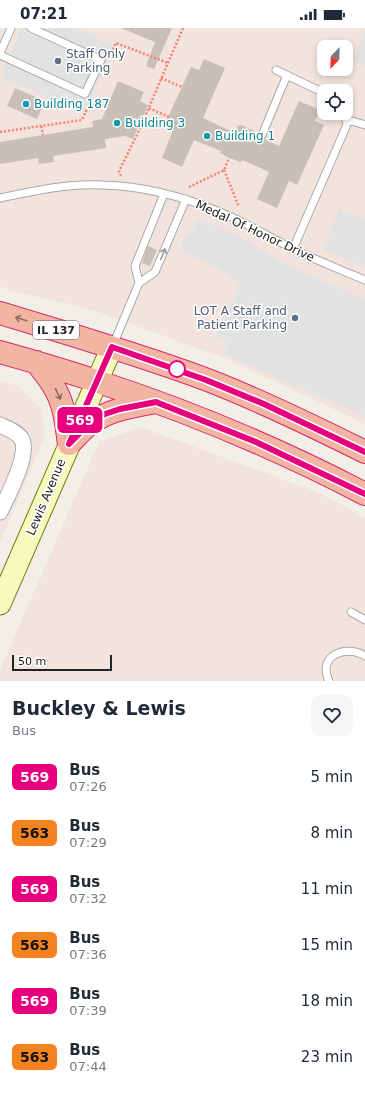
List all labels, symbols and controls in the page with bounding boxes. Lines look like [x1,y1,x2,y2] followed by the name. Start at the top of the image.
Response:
[20,5,68,23] text: 07:21
[317,40,353,76] north arrow
[317,40,353,120] map controls
[66,47,125,75] place label: Staff Only Parking
[53,56,63,66] marker: Staff Only Parking
[317,84,353,120] button: locate
[34,97,109,111] place label: Building 187
[21,99,31,109] marker: Building 187
[125,116,185,130] place label: Building 3
[112,118,122,128] marker: Building 3
[215,129,275,143] place label: Building 1
[202,131,212,141] marker: Building 1
[193,197,317,265] street label: Medal Of Honor Drive
[159,248,167,260] one-way arrow
[194,304,287,332] place label: LOT A Staff and Patient Parking
[290,313,300,323] marker: LOT A Staff and Patient Parking
[15,315,28,322] one-way arrow
[33,321,79,339] road number: IL 137
[168,360,186,378] unlabelled marker
[55,388,62,400] one-way arrow
[57,407,103,433] line badge: 569
[65,412,95,428] text: 569
[24,457,68,537] street label: Lewis Avenue
[12,653,112,672] scale bar
[18,655,46,668] text: 50 m
[311,694,353,736] button: heart
[12,697,186,719] text: Buckley & Lewis
[12,723,36,738] text: Bus
[69,761,100,779] text: Bus
[310,768,353,786] text: 5 min
[20,769,49,785] text: 569
[69,779,107,794] text: 07:26
[69,817,100,835] text: Bus
[310,824,353,842] text: 8 min
[20,825,49,841] text: 563
[69,835,107,850] text: 07:29
[69,873,100,891] text: Bus
[301,880,353,898] text: 11 min
[20,881,49,897] text: 569
[69,891,107,906] text: 07:32
[69,929,100,947] text: Bus
[301,936,353,954] text: 15 min
[20,937,49,953] text: 563
[69,947,107,962] text: 07:36
[69,985,100,1003] text: Bus
[301,992,353,1010] text: 18 min
[20,993,49,1009] text: 569
[69,1003,107,1018] text: 07:39
[69,1041,100,1059] text: Bus
[301,1048,353,1066] text: 23 min
[20,1049,49,1065] text: 563
[69,1059,107,1074] text: 07:44

